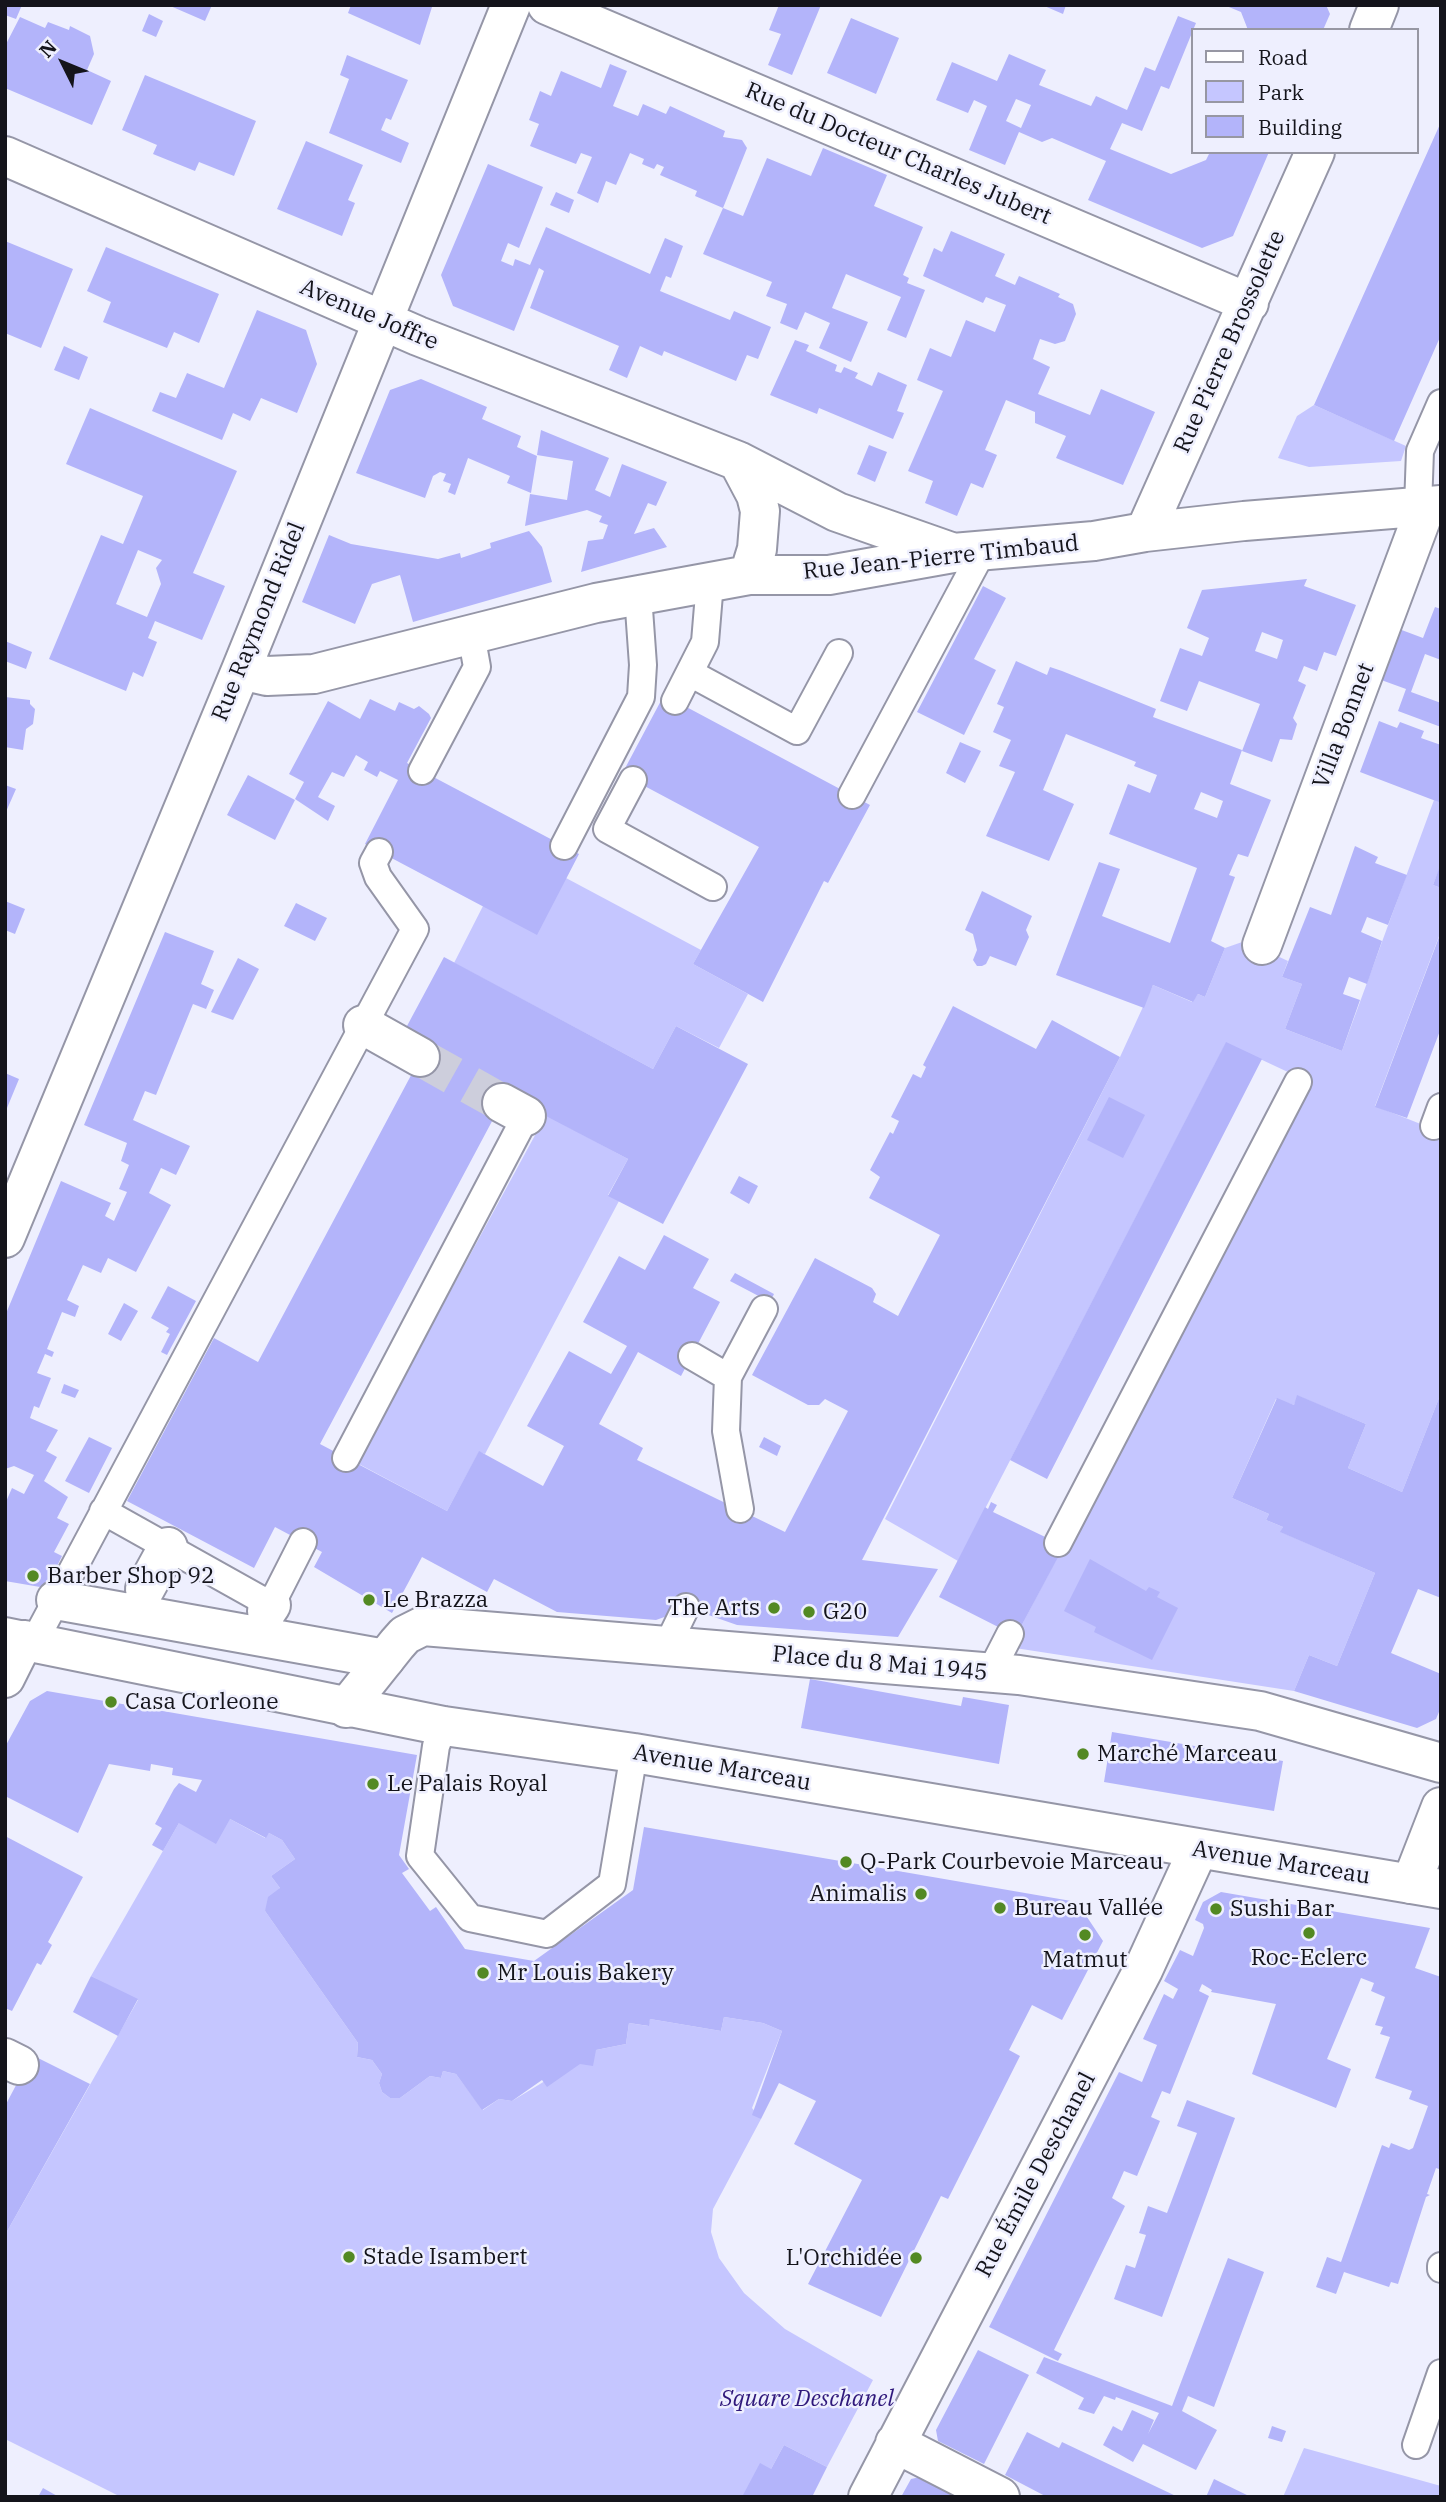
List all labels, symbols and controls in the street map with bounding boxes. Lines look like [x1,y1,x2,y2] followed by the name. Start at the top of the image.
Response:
[28,28,98,98] north arrow
[1190,28,1418,154] legend
[34,35,62,62] text: N
[1258,43,1308,71] text: Road
[741,77,1055,231] street label: Rue du Docteur Charles Jubert
[1258,78,1304,106] text: Park
[1258,113,1342,141] text: Building
[1168,226,1292,458] street label: Rue Pierre Brossolette
[296,273,442,357] street label: Avenue Joffre
[206,518,312,726] street label: Rue Raymond Ridel
[802,530,1080,586] street label: Rue Jean-Pierre Timbaud
[1307,659,1381,793] street label: Villa Bonnet
[47,1562,215,1590] place label: Barber Shop 92
[25,1568,41,1584] marker: Barber Shop 92
[383,1586,488,1614] place label: Le Brazza
[361,1592,377,1608] marker: Le Brazza
[667,1594,760,1622] place label: The Arts
[823,1598,867,1626] place label: G20
[766,1600,782,1616] marker: The Arts
[801,1604,817,1620] marker: G20
[771,1641,989,1687] street label: Place du 8 Mai 1945
[125,1688,278,1716] place label: Casa Corleone
[103,1694,119,1710] marker: Casa Corleone
[631,1739,813,1797] street label: Avenue Marceau
[1097,1740,1277,1768] place label: Marché Marceau
[1075,1746,1091,1762] marker: Marché Marceau
[387,1770,548,1798] place label: Le Palais Royal
[365,1776,381,1792] marker: Le Palais Royal
[1190,1835,1372,1891] street label: Avenue Marceau
[860,1848,1164,1876] place label: Q-Park Courbevoie Marceau
[838,1854,854,1870] marker: Q-Park Courbevoie Marceau
[809,1880,907,1908] place label: Animalis
[913,1886,929,1902] marker: Animalis
[1014,1894,1163,1922] place label: Bureau Vallée
[1230,1895,1334,1923] place label: Sushi Bar
[992,1900,1008,1916] marker: Bureau Vallée
[1208,1901,1224,1917] marker: Sushi Bar
[1301,1925,1317,1941] marker: Roc-Eclerc
[1077,1927,1093,1943] marker: Matmut
[1251,1944,1367,1972] place label: Roc-Eclerc
[1043,1946,1127,1974] place label: Matmut
[497,1959,674,1987] place label: Mr Louis Bakery
[475,1965,491,1981] marker: Mr Louis Bakery
[970,2068,1102,2282] street label: Rue Émile Deschanel
[363,2243,527,2271] place label: Stade Isambert
[786,2244,902,2272] place label: L'Orchidée
[341,2249,357,2265] marker: Stade Isambert
[908,2250,924,2266] marker: L'Orchidée
[720,2385,894,2413] park label: Square Deschanel

